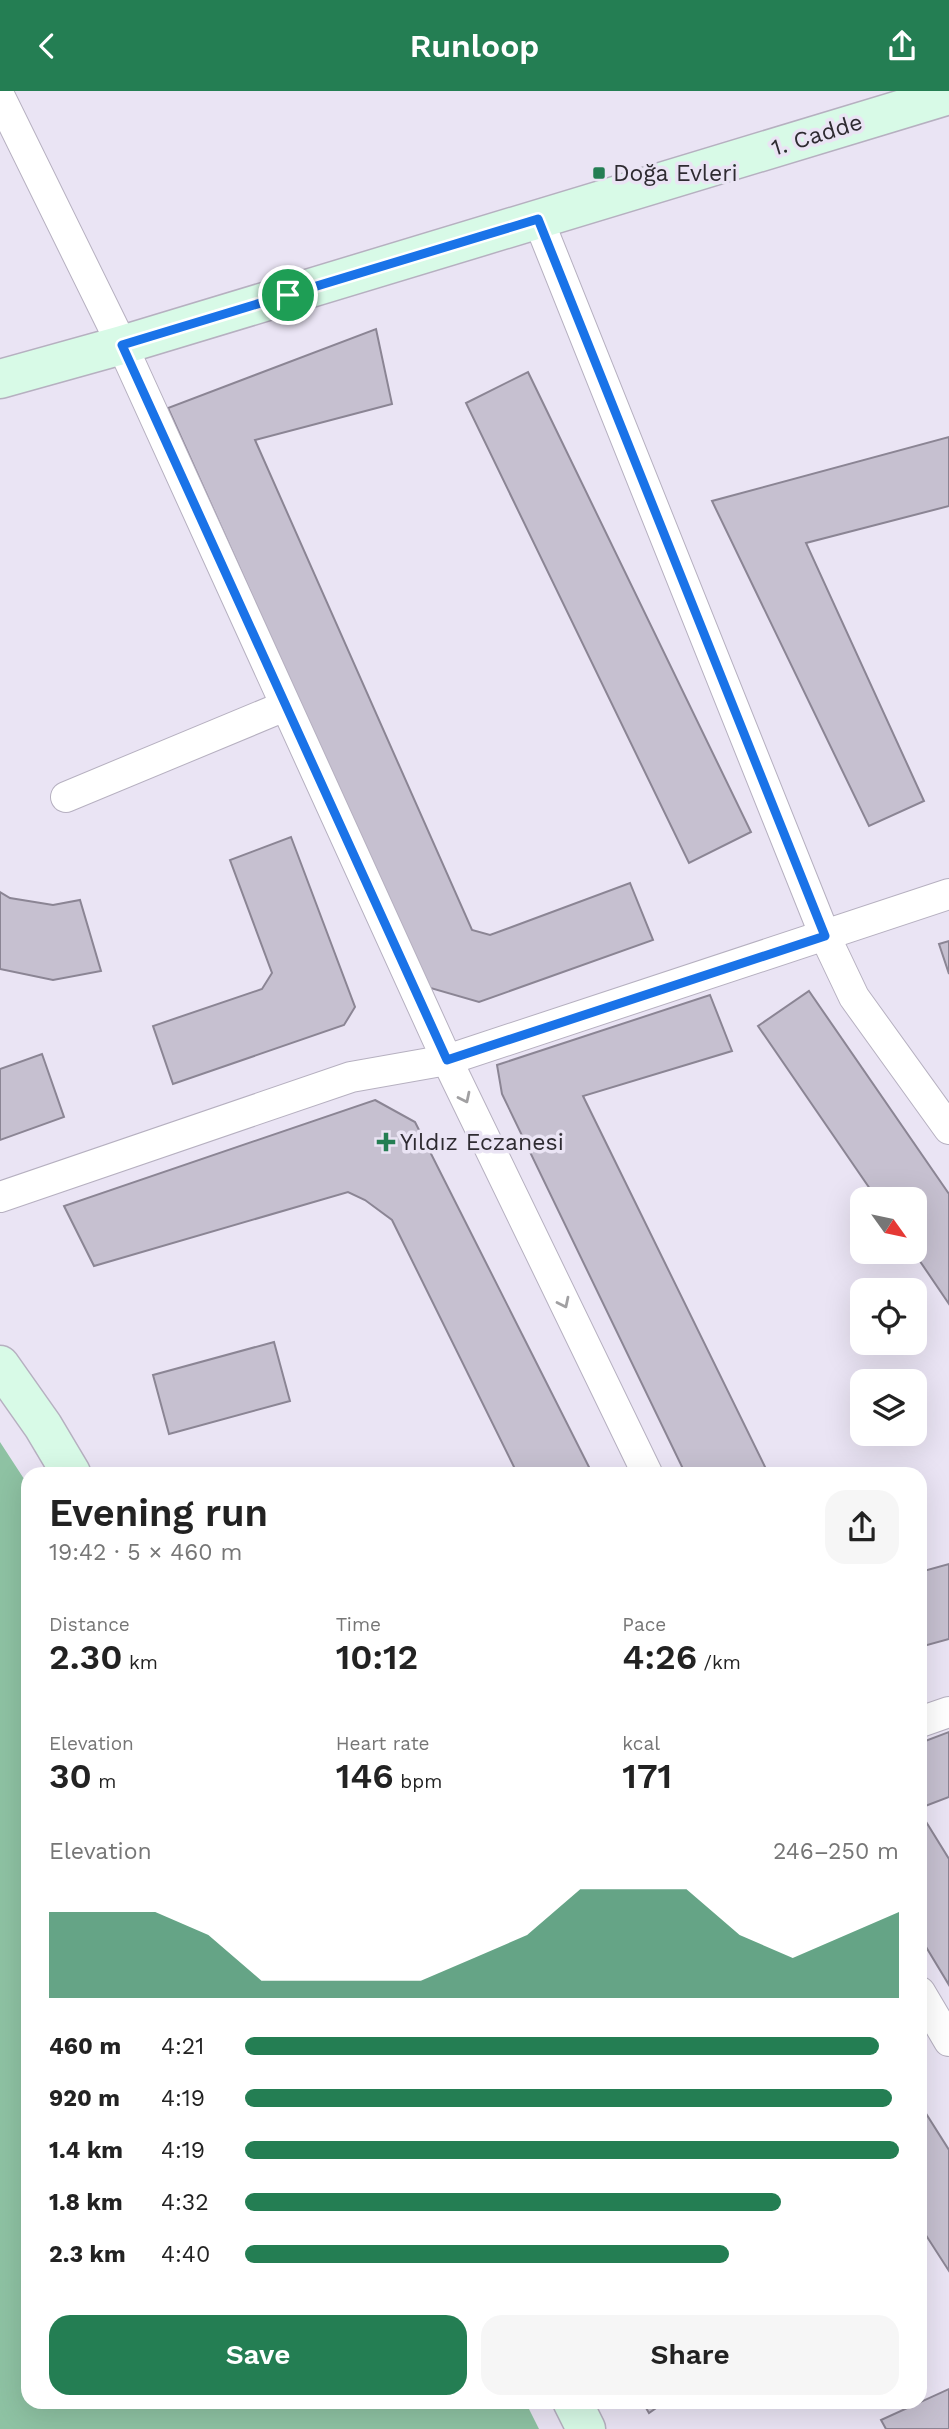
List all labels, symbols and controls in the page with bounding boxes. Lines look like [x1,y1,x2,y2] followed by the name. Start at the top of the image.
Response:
[28,27,66,65] icon: back
[410,27,539,65] text: Runloop
[883,27,921,65] icon: share
[768,108,866,162] street label: 1. Cadde
[613,160,738,187] place label: Doğa Evleri
[591,165,607,181] marker: Doğa Evleri
[258,265,318,325] pin
[269,276,307,314] icon: arrive
[457,1091,471,1103] one-way arrow
[400,1129,564,1156] place label: Yıldız Eczanesi
[378,1134,394,1150] marker: Yıldız Eczanesi
[850,1187,928,1263] north arrow
[850,1187,927,1446] map controls
[850,1278,927,1355] button: locate
[556,1295,570,1308] one-way arrow
[850,1369,927,1446] button: layers
[825,1490,899,1564] button: share
[49,1491,268,1535] text: Evening run
[49,1539,242,1566] text: 19:42 · 5 × 460 m
[49,1613,130,1636] text: Distance
[336,1613,381,1636] text: Time
[622,1613,666,1636] text: Pace
[49,1636,122,1678] text: 2.30
[336,1636,418,1678] text: 10:12
[622,1636,697,1678] text: 4:26
[122,1651,158,1674] text: km
[697,1651,741,1674] text: /km
[49,1732,134,1755] text: Elevation
[336,1732,430,1755] text: Heart rate
[622,1732,660,1755] text: kcal
[49,1755,92,1797] text: 30
[336,1755,394,1797] text: 146
[622,1755,672,1797] text: 171
[92,1770,116,1793] text: m
[394,1770,442,1793] text: bpm
[49,1838,152,1865] text: Elevation
[773,1838,899,1865] text: 246–250 m
[49,2033,121,2060] text: 460 m
[161,2033,204,2060] text: 4:21
[49,2085,120,2112] text: 920 m
[161,2085,205,2112] text: 4:19
[49,2137,123,2164] text: 1.4 km
[161,2137,205,2164] text: 4:19
[49,2189,123,2216] text: 1.8 km
[161,2189,209,2216] text: 4:32
[49,2241,126,2268] text: 2.3 km
[161,2241,210,2268] text: 4:40
[49,2315,467,2395] button: Save
[481,2315,899,2395] button: Share

